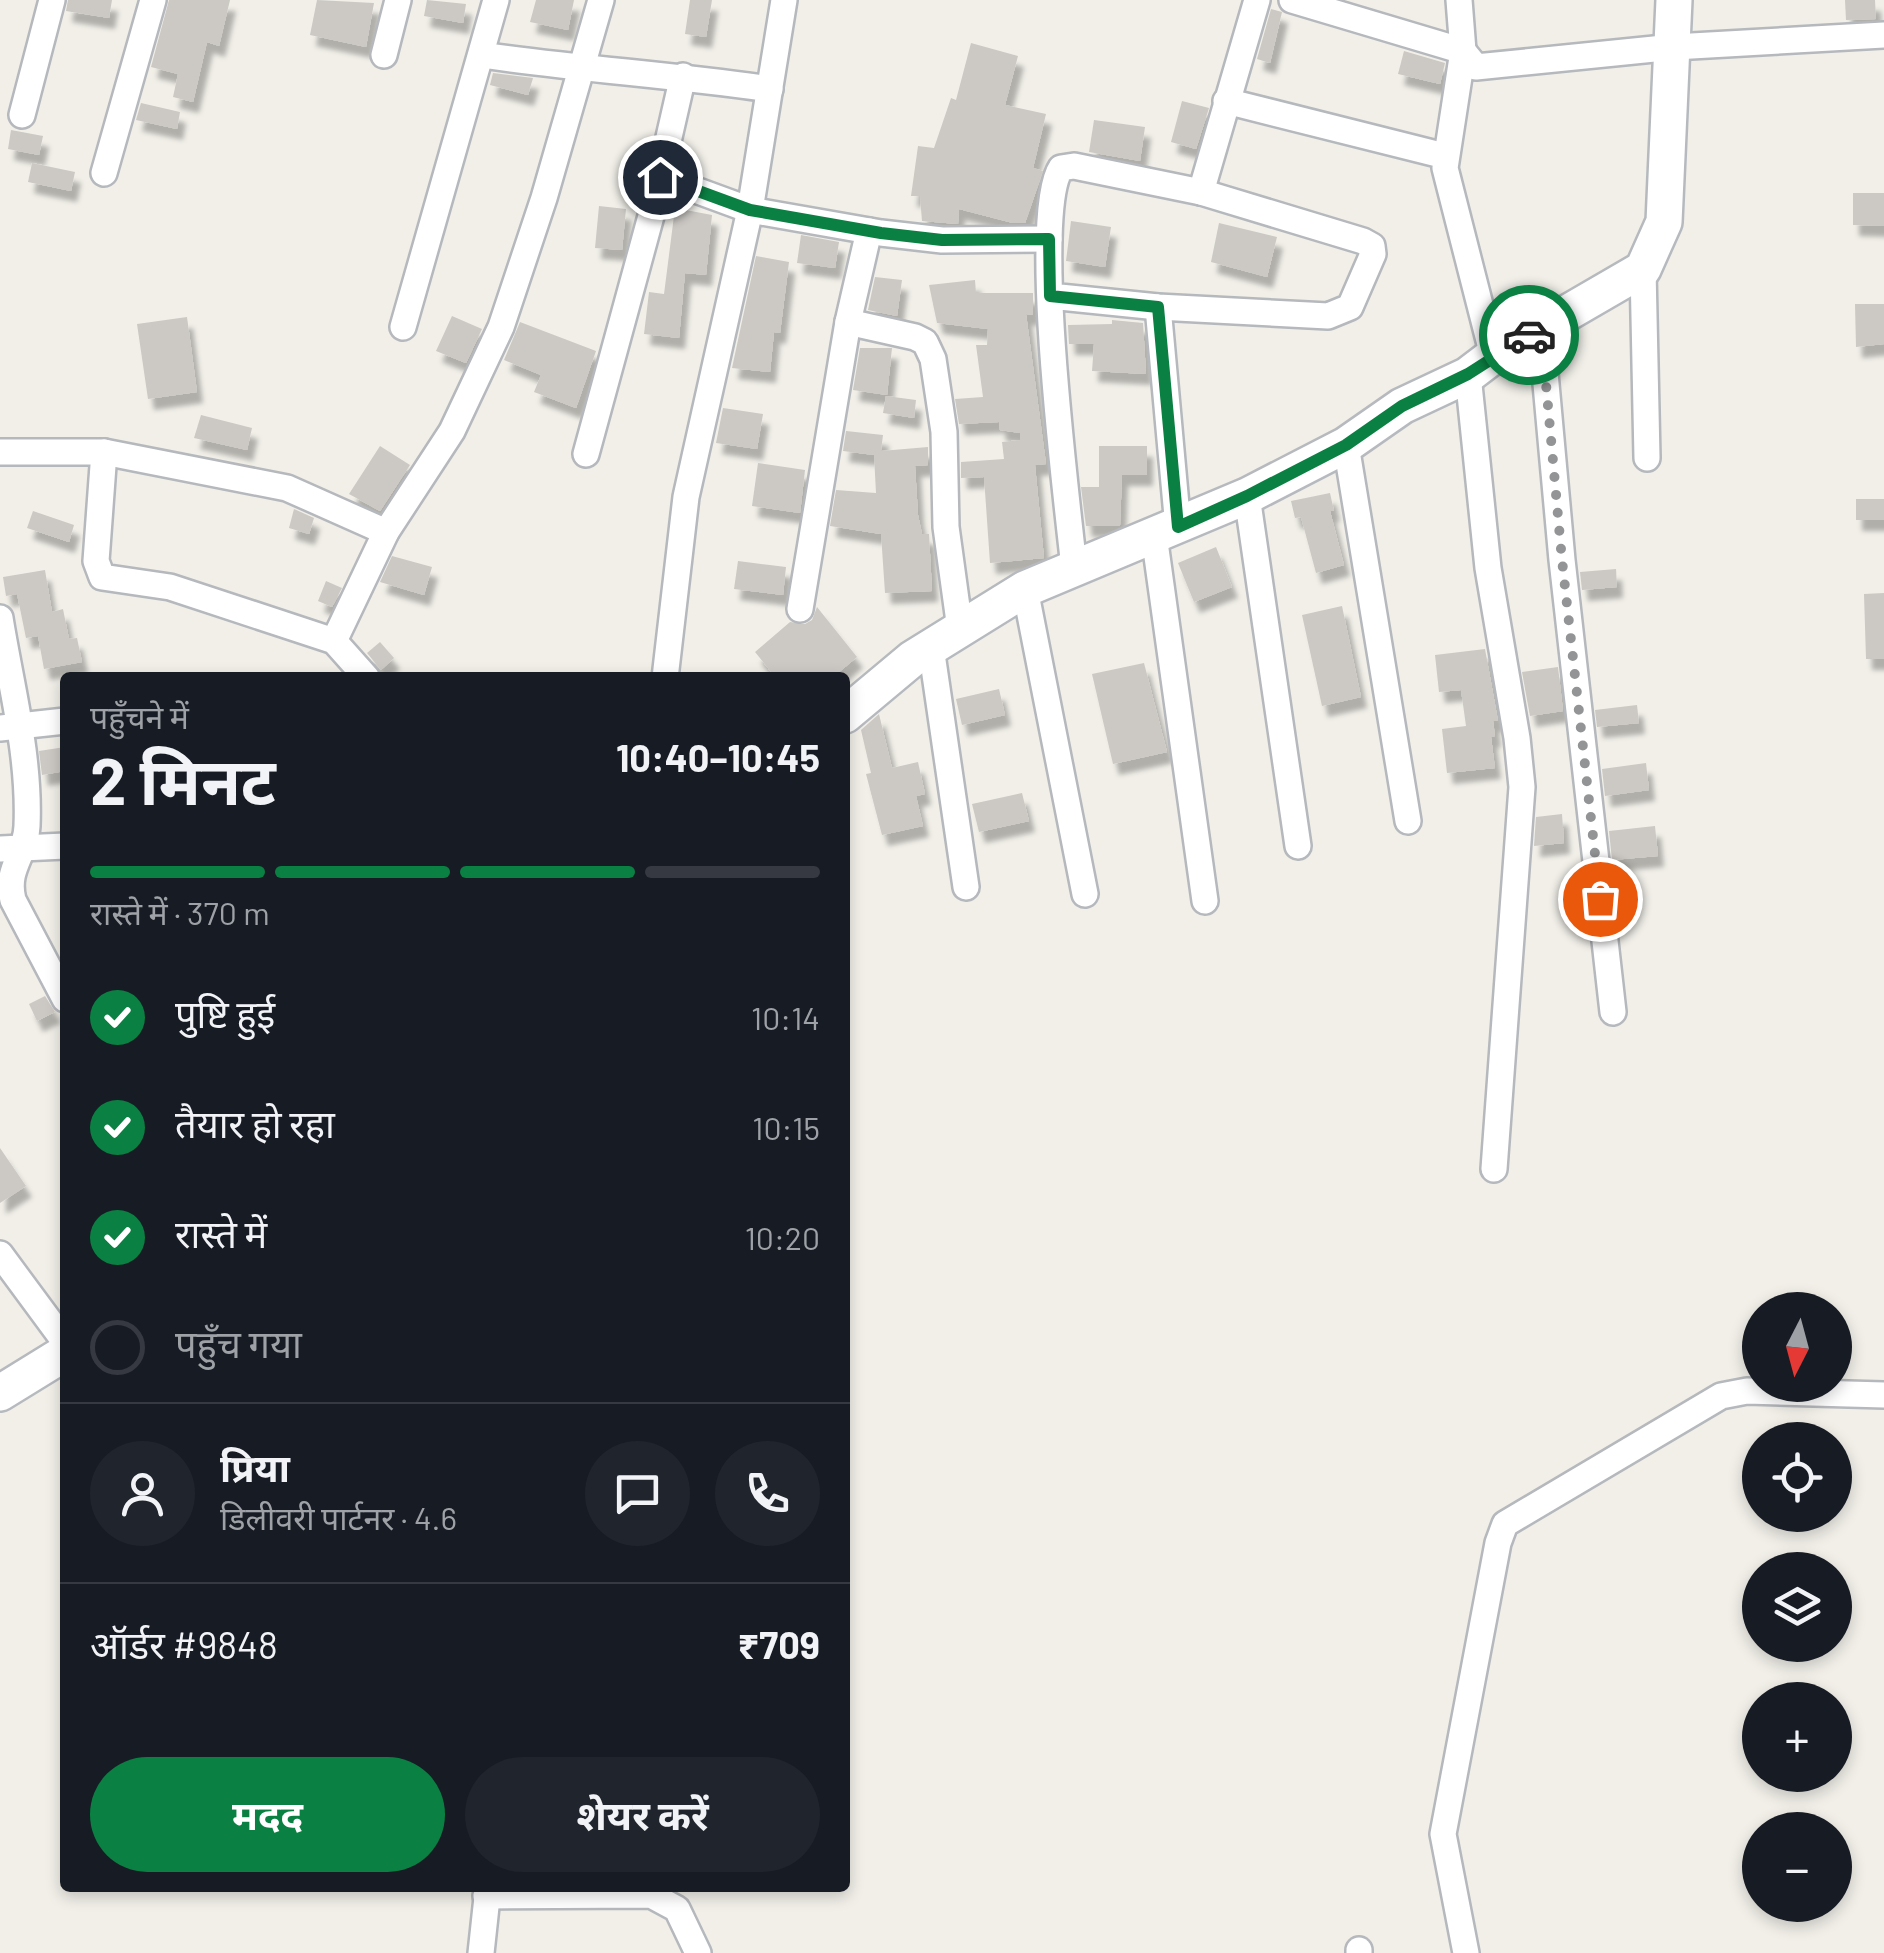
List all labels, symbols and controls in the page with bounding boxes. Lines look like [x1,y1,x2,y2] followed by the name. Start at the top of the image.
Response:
[618,135,703,220] pin
[633,150,688,205] icon: home
[1479,285,1579,385] courier
[1502,308,1557,363] icon: car
[90,697,189,735] text: पहुँचने में
[616,734,820,780] text: 10:40–10:45
[90,740,276,818] text: 2 मिनट
[1558,857,1643,942] pin
[1573,872,1628,927] icon: bag
[90,893,270,931] text: रास्ते में · 370 m
[90,990,145,1045] icon: check
[175,990,275,1036] text: पुष्टि हुई
[751,998,820,1036] text: 10:14
[90,1100,145,1155] icon: check
[175,1100,335,1146] text: तैयार हो रहा
[752,1108,820,1146] text: 10:15
[90,1210,145,1265] icon: check
[175,1210,267,1256] text: रास्ते में
[745,1218,820,1256] text: 10:20
[1742,1292,1852,1402] north arrow
[1742,1292,1852,1922] map controls
[175,1320,302,1366] text: पहुँच गया
[1742,1422,1852,1532] button: locate
[90,1441,195,1546] button: person
[585,1441,690,1546] button: chat
[715,1441,820,1546] button: phone
[220,1444,290,1490] text: प्रिया
[220,1498,457,1536] text: डिलीवरी पार्टनर · 4.6
[1742,1552,1852,1662] button: layers
[90,1621,278,1667] text: ऑर्डर #9848
[738,1621,820,1667] text: ₹709
[1742,1682,1852,1792] button: +
[90,1757,445,1872] button: मदद
[465,1757,820,1872] button: शेयर करें
[1742,1812,1852,1922] button: −

